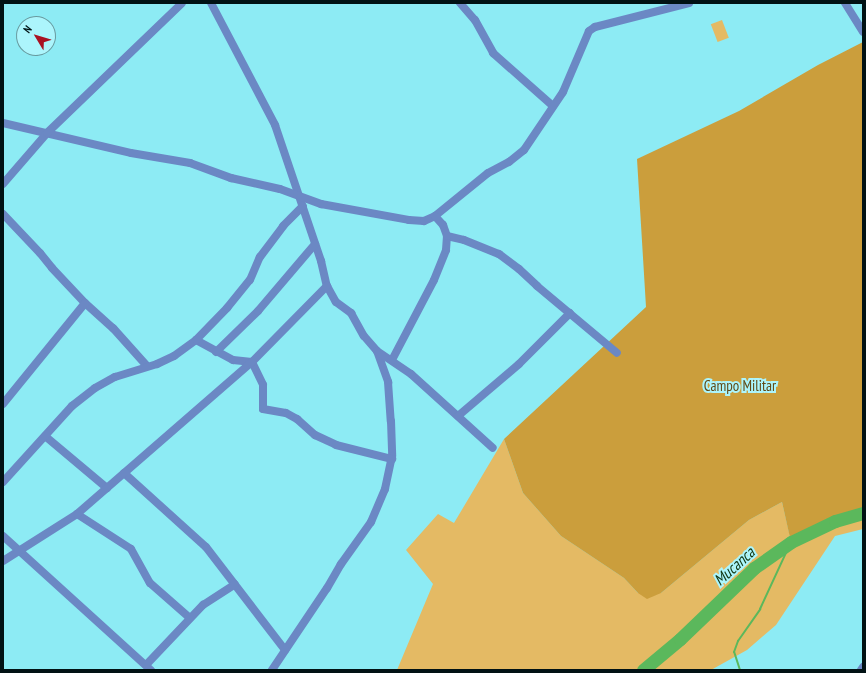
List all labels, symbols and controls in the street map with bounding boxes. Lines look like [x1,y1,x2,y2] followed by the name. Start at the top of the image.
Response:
[16,16,56,56] north arrow
[20,23,35,36] text: N
[704,377,776,395] park label: Campo Militar
[710,543,758,589] water label: Mucanca

